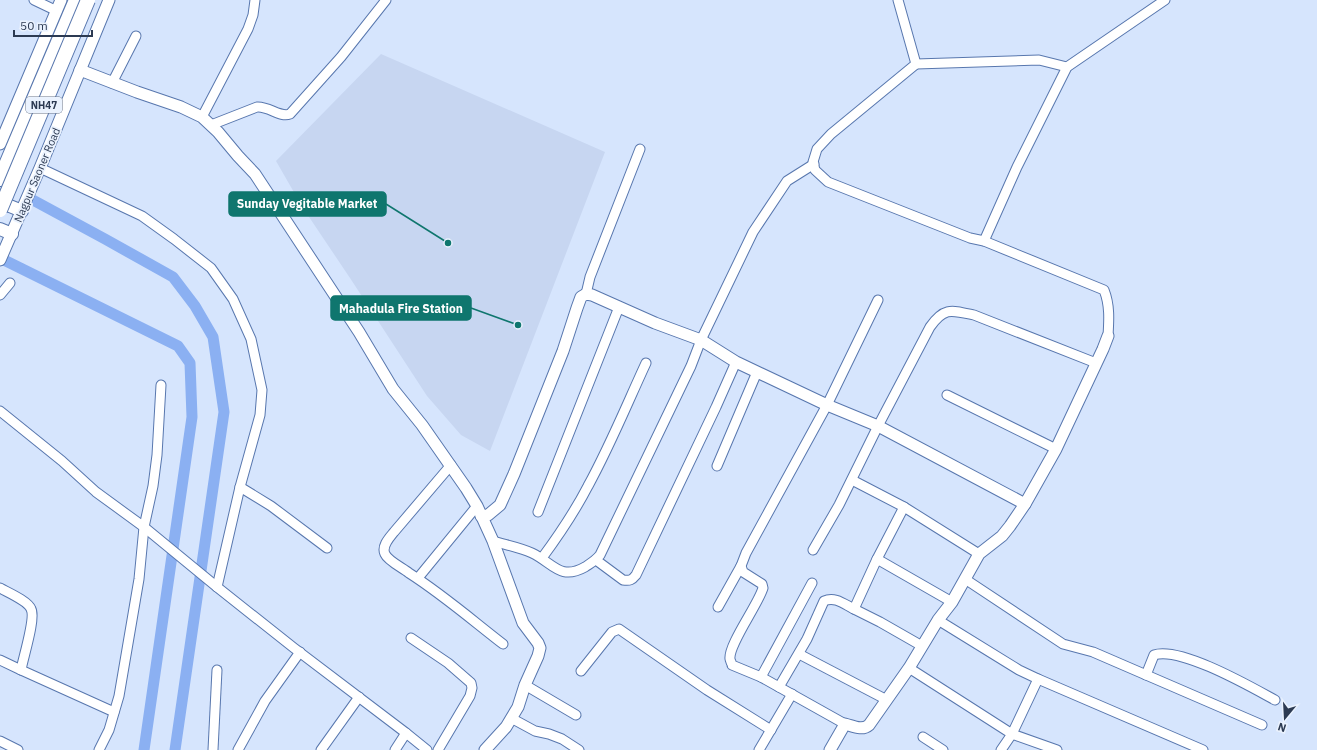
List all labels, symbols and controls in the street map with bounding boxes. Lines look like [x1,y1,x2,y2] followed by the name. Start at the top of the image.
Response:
[14,12,92,38] scale bar
[20,18,48,33] text: 50 m
[26,97,62,113] road number: NH47
[11,126,63,224] street label: Nagpur Saoner Road
[229,192,386,216] callout: Sunday Vegitable Market
[237,196,378,211] text: Sunday Vegitable Market
[331,296,471,320] callout: Mahadula Fire Station
[339,301,463,316] text: Mahadula Fire Station
[1265,698,1305,738] north arrow
[1276,720,1288,735] text: N

